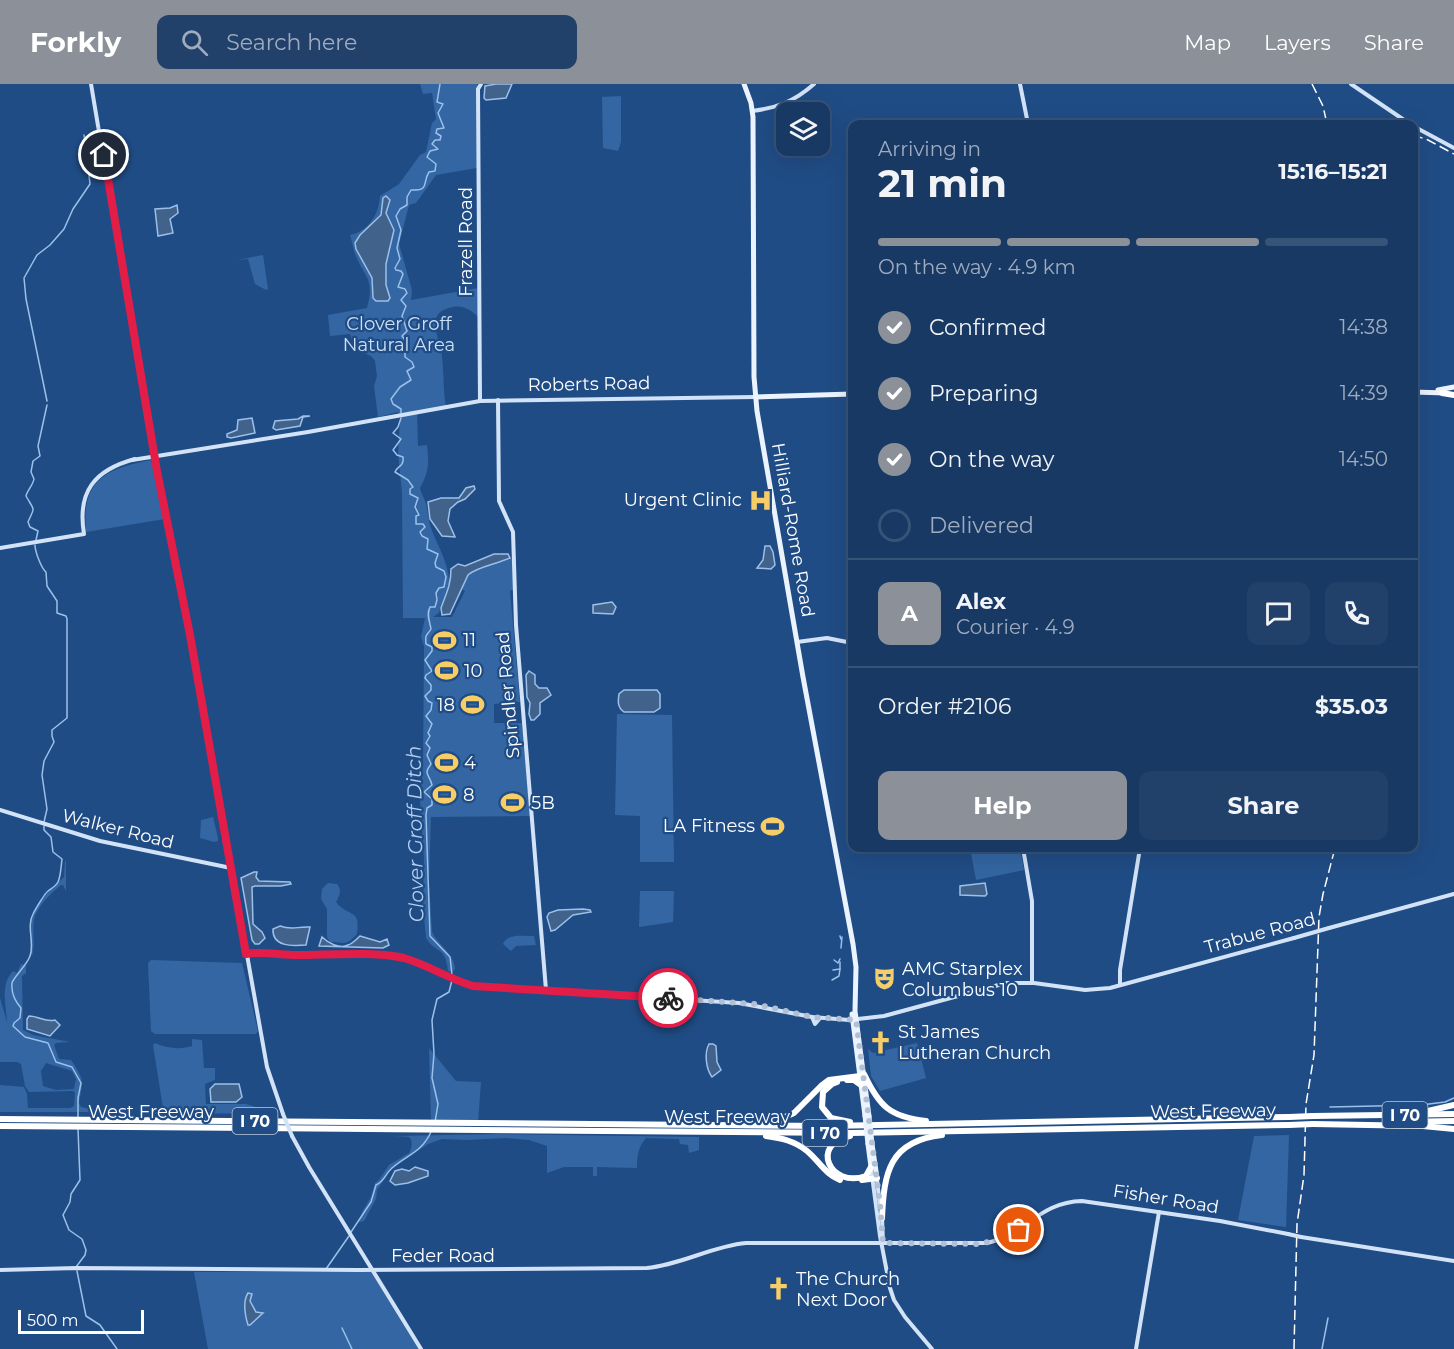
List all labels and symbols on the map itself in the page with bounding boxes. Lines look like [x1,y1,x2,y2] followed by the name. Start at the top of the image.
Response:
[78,129,129,180] pin
[455,187,477,297] street label: Frazell Road
[343,313,455,356] park label: Clover Groff Natural Area
[527,372,651,396] street label: Roberts Road
[767,441,819,619] street label: Hilliard-Rome Road
[747,487,773,513] hospital icon: Urgent Clinic
[624,489,742,511] place label: Urgent Clinic
[432,627,458,653] sports icon: 11
[463,629,476,651] place label: 11
[491,631,525,759] street label: Spindler Road
[433,658,459,684] sports icon: 10
[464,660,482,682] place label: 10
[460,692,486,718] sports icon: 18
[437,694,455,716] place label: 18
[401,745,429,923] water label: Clover Groff Ditch
[433,750,459,776] sports icon: 4
[464,752,476,774] place label: 4
[432,782,458,808] sports icon: 8
[463,784,474,806] place label: 8
[500,790,526,816] sports icon: 5B
[531,792,555,814] place label: 5B
[60,804,176,854] street label: Walker Road
[760,813,786,839] sports icon: LA Fitness
[663,815,755,837] place label: LA Fitness
[1202,908,1318,958] street label: Trabue Road
[902,958,1023,1001] place label: AMC Starplex Columbus 10
[871,966,897,992] theatre icon: AMC Starplex Columbus 10
[638,968,698,1028] courier
[898,1021,1051,1064] place label: St James Lutheran Church
[867,1029,893,1055] church icon: St James Lutheran Church
[1150,1099,1276,1123] street label: West Freeway
[88,1101,214,1123] street label: West Freeway
[1382,1102,1428,1128] road number: I 70
[664,1106,790,1128] street label: West Freeway
[232,1108,278,1134] road number: I 70
[802,1120,848,1146] road number: I 70
[1111,1180,1221,1218] street label: Fisher Road
[993,1204,1044,1255] pin
[391,1245,495,1267] street label: Feder Road
[796,1268,900,1311] place label: The Church Next Door
[765,1276,791,1302] church icon: The Church Next Door
[18,1307,144,1334] scale bar

